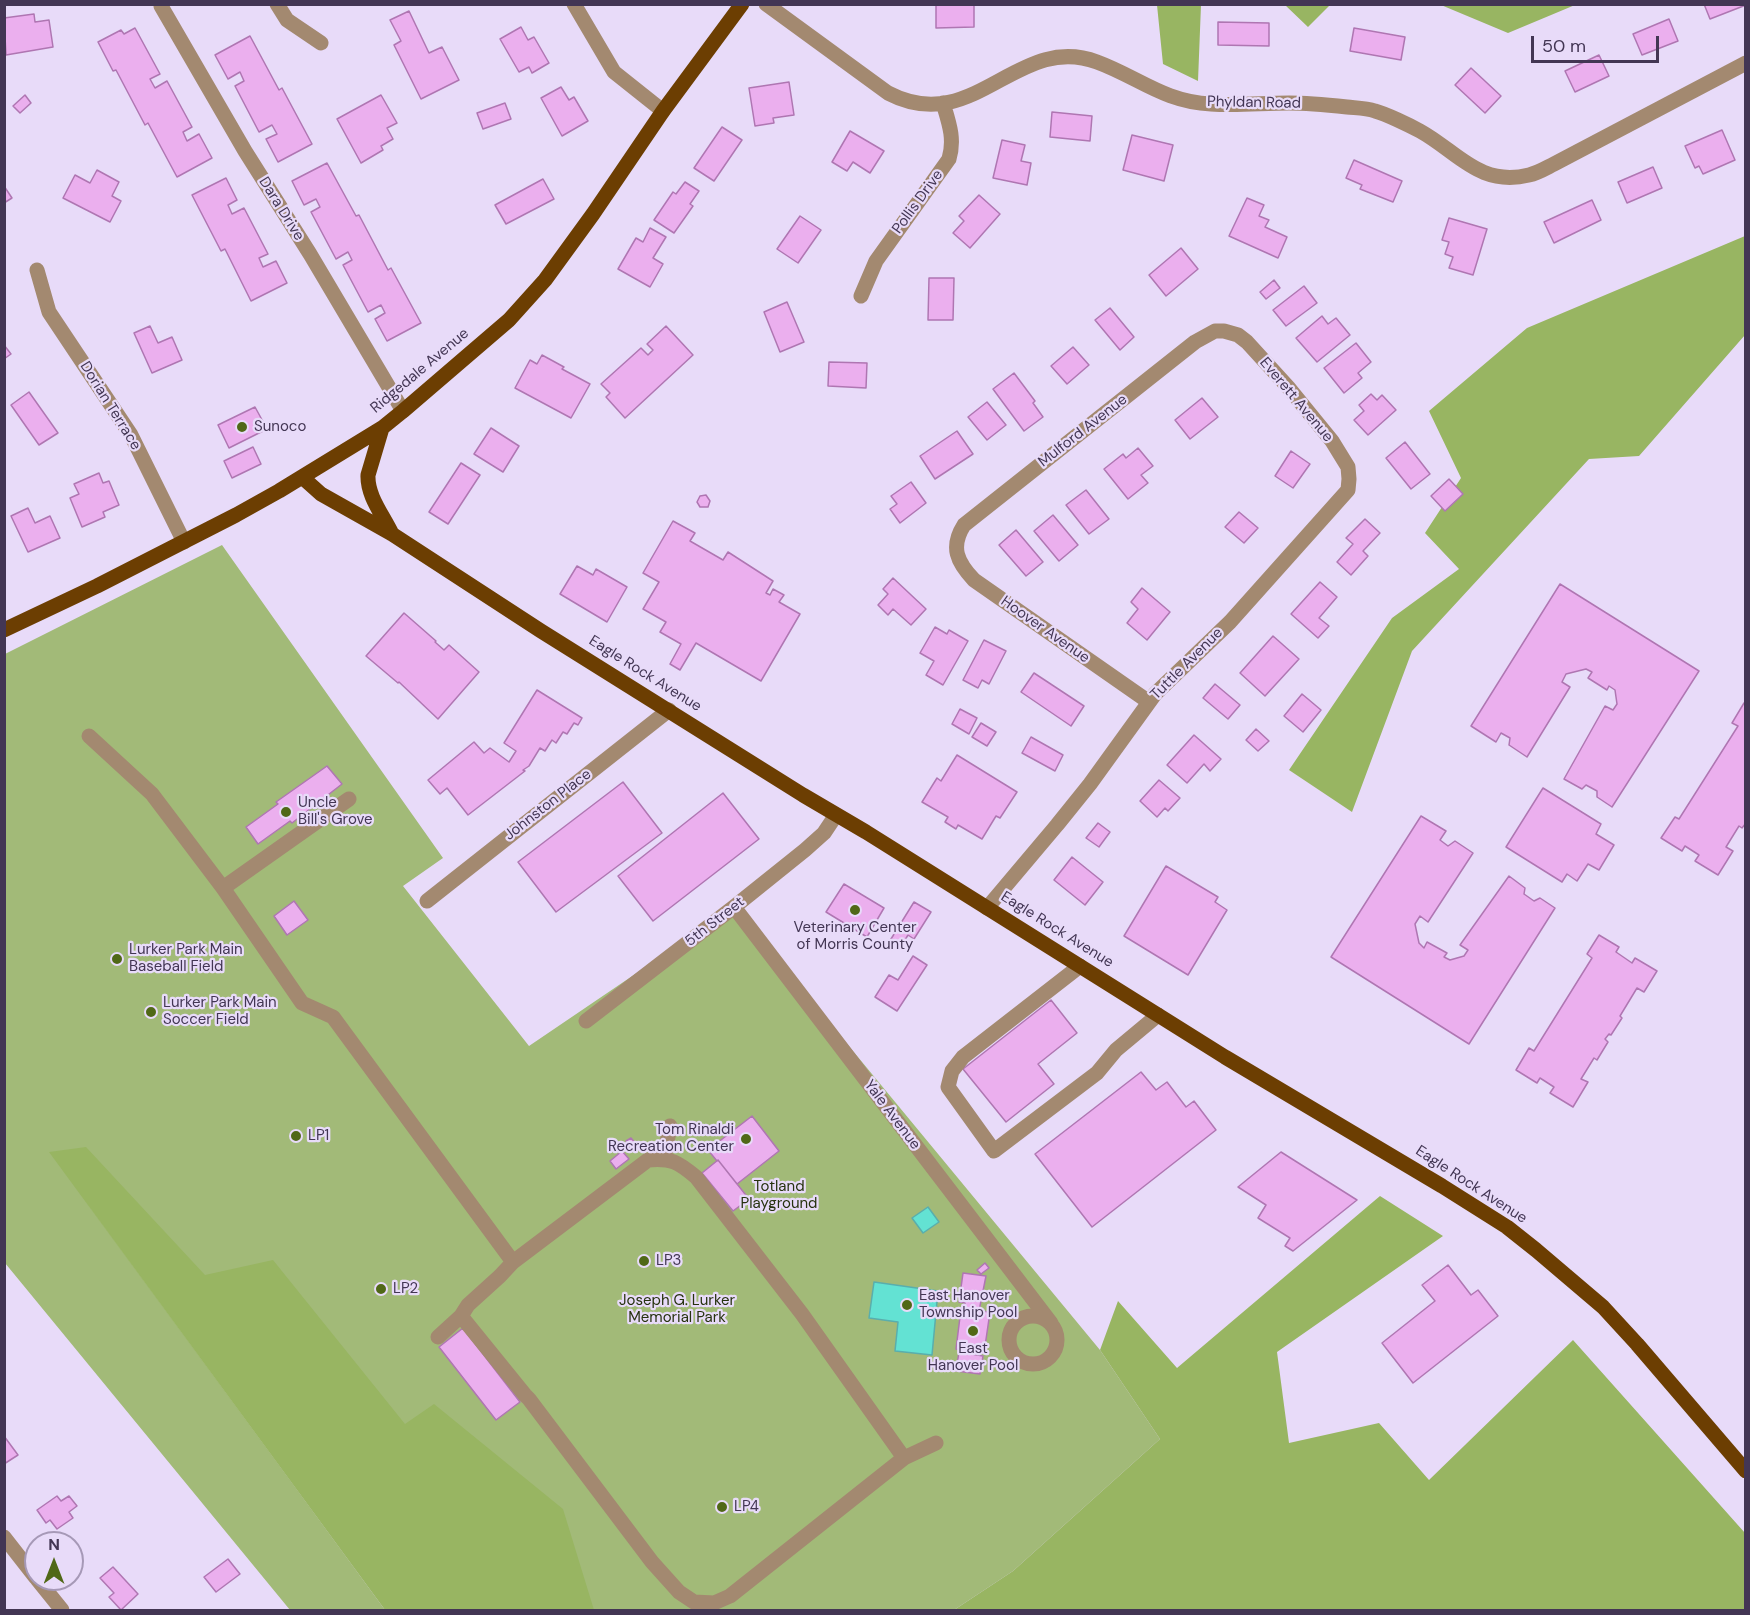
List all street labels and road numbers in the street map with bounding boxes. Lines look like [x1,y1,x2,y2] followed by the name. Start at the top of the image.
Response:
[1207,93,1301,113] street label: Phyldan Road
[889,167,947,237] street label: Pollis Drive
[254,174,308,244] street label: Dara Drive
[367,325,473,417] street label: Ridgedale Avenue
[1255,354,1337,446] street label: Everett Avenue
[76,358,144,454] street label: Dorian Terrace
[1035,391,1131,471] street label: Mulford Avenue
[997,593,1093,667] street label: Hoover Avenue
[1147,624,1227,704] street label: Tuttle Avenue
[585,632,705,716] street label: Eagle Rock Avenue
[501,765,595,845] street label: Johnston Place
[997,888,1117,972] street label: Eagle Rock Avenue
[682,893,748,951] street label: 5th Street
[860,1077,924,1153] street label: Yale Avenue
[1412,1142,1530,1228] street label: Eagle Rock Avenue

